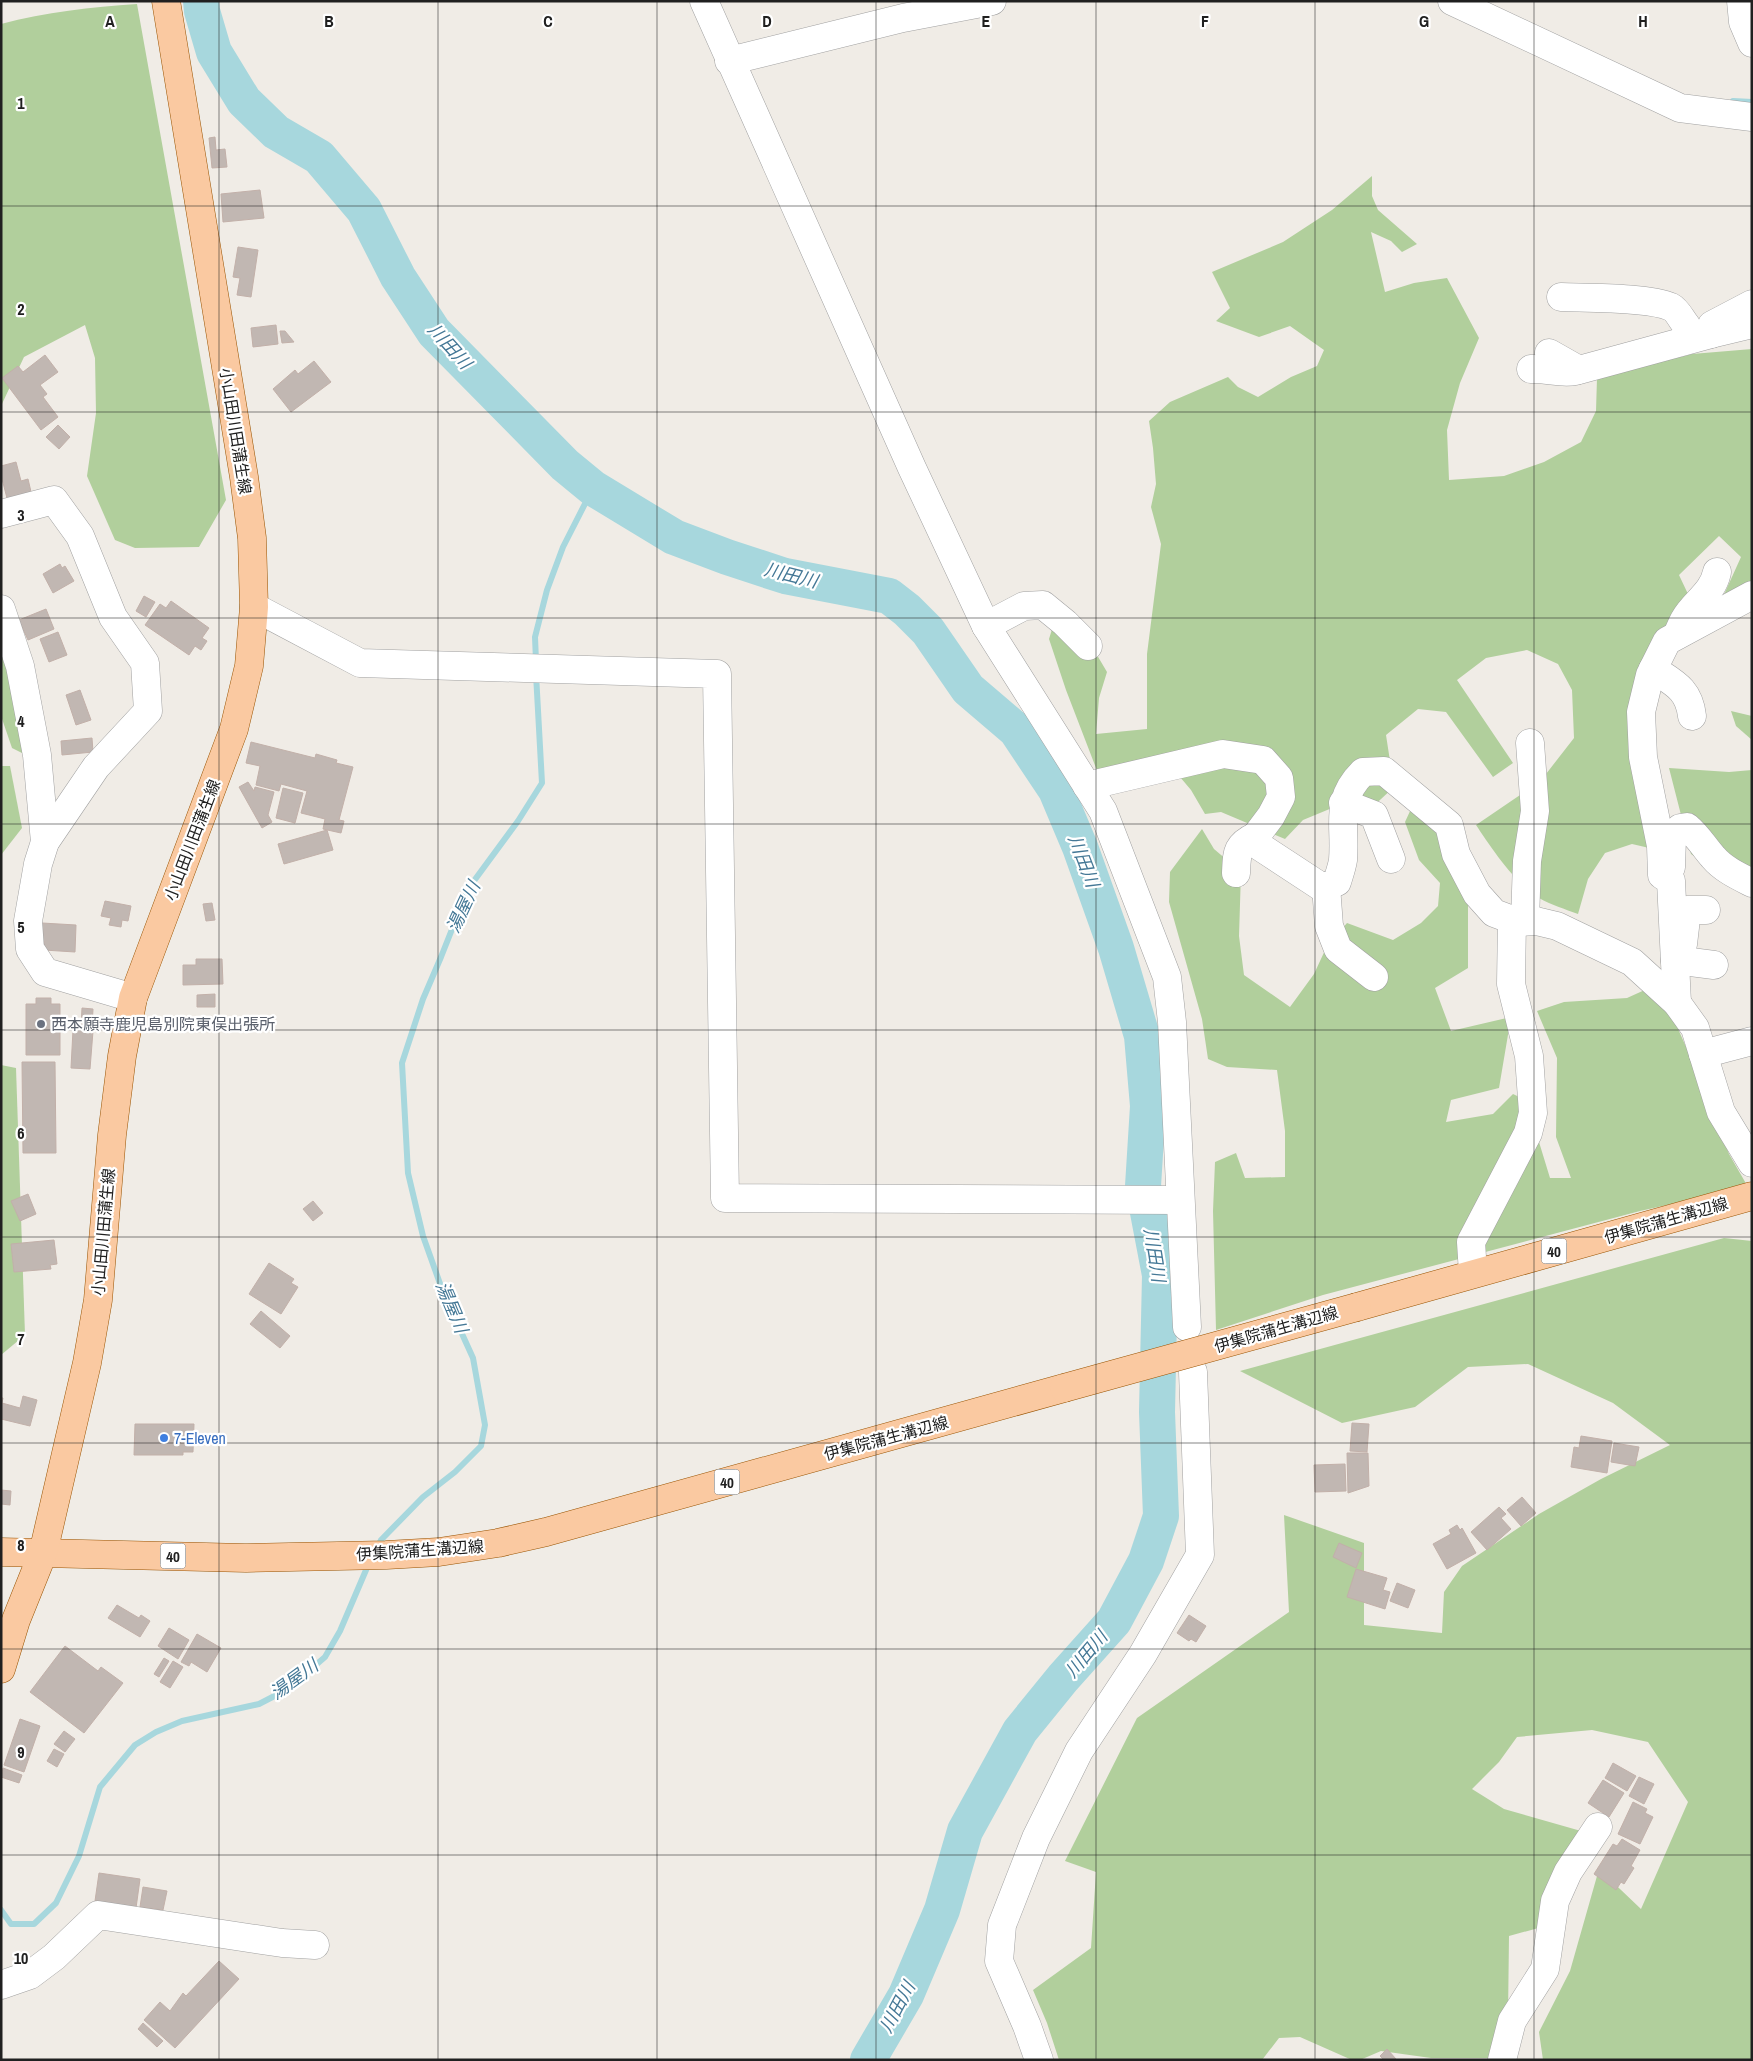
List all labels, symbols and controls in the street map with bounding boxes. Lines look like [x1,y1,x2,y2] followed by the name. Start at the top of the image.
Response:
[105,10,115,32] text: A
[324,10,334,32] text: B
[543,10,553,32] text: C
[762,10,772,32] text: D
[982,10,991,32] text: E
[1201,10,1209,32] text: F
[1419,10,1429,32] text: G
[1638,10,1648,32] text: H
[17,92,25,114] text: 1
[17,298,25,320] text: 2
[423,318,479,376] water label: 川田川
[215,366,257,496] street label: 小山田川田蒲生線
[17,504,25,526] text: 3
[762,556,822,594] water label: 川田川
[17,710,25,732] text: 4
[159,776,225,904] street label: 小山田川田蒲生線
[1063,831,1106,893] water label: 川田川
[440,875,487,937] water label: 湯屋川
[17,916,25,938] text: 5
[51,1013,275,1035] place label: 西本願寺鹿児島別院東俣出張所
[35,1018,47,1030] marker: 西本願寺鹿児島別院東俣出張所
[17,1122,25,1144] text: 6
[86,1167,120,1297] street label: 小山田川田蒲生線
[1601,1192,1731,1248] street label: 伊集院蒲生溝辺線
[1138,1226,1172,1286] water label: 川田川
[1542,1238,1566,1264] road number: 40
[430,1277,475,1339] water label: 湯屋川
[1211,1301,1341,1357] street label: 伊集院蒲生溝辺線
[17,1328,25,1350] text: 7
[821,1411,951,1465] street label: 伊集院蒲生溝辺線
[174,1427,226,1449] place label: 7-Eleven
[158,1432,170,1444] marker: 7-Eleven
[714,1470,740,1494] road number: 40
[17,1534,25,1556] text: 8
[355,1535,485,1565] street label: 伊集院蒲生溝辺線
[160,1544,186,1568] road number: 40
[1059,1624,1114,1683] water label: 川田川
[265,1652,325,1705] water label: 湯屋川
[17,1741,25,1763] text: 9
[14,1947,28,1969] text: 10
[873,1976,922,2037] water label: 川田川

